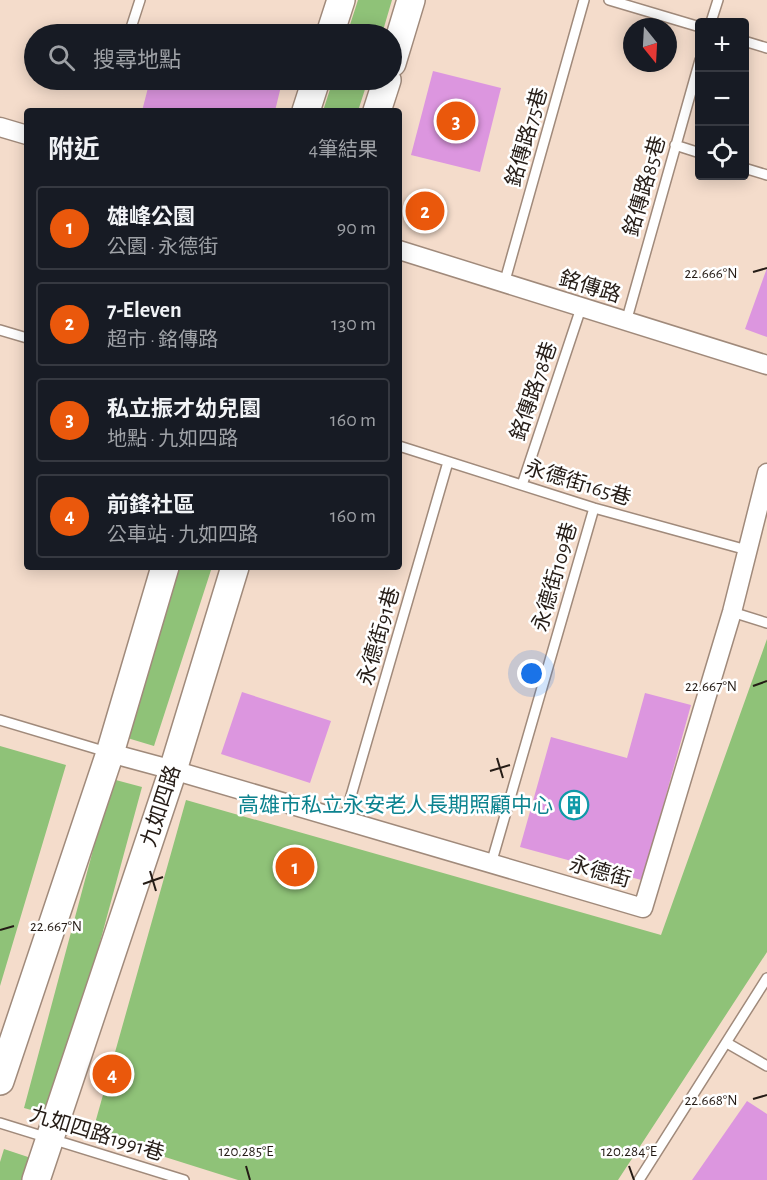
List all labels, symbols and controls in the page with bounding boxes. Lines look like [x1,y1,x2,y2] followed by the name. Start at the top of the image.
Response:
[623,18,677,72] north arrow
[695,18,749,180] map controls
[695,18,749,72] button: +
[24,24,402,90] search box
[45,41,78,74] icon: search
[93,49,181,71] text: 搜尋地點
[695,72,749,126] button: −
[502,85,551,189] street label: 銘傳路75巷
[436,98,476,144] pin: 3
[695,126,749,180] button: locate
[620,133,669,238] street label: 銘傳路85巷
[48,137,100,163] text: 附近
[308,140,378,160] text: 4筆結果
[406,188,444,234] pin: 2
[107,206,195,228] text: 雄峰公園
[66,218,73,238] text: 1
[337,218,376,238] text: 90 m
[107,237,218,257] text: 公園 · 永德街
[685,266,737,281] text: 22.666°N
[557,267,623,306] street label: 銘傳路
[107,299,182,321] text: 7-Eleven
[65,314,74,334] text: 2
[331,314,376,334] text: 130 m
[107,330,218,350] text: 超市 · 銘傳路
[506,339,561,443] street label: 銘傳路78巷
[107,398,261,420] text: 私立振才幼兒園
[65,410,74,430] text: 3
[330,410,376,430] text: 160 m
[107,429,238,449] text: 地點 · 九如四路
[522,456,634,509] street label: 永德街165巷
[107,494,195,516] text: 前鋒社區
[64,506,75,526] text: 4
[330,506,376,526] text: 160 m
[528,520,581,634] street label: 永德街109巷
[107,525,258,545] text: 公車站 · 九如四路
[354,584,403,687] street label: 永德街91巷
[517,659,546,688] your location
[685,679,737,694] text: 22.667°N
[137,763,184,849] street label: 九如四路
[558,789,590,821] building icon: 高雄市私立永安老人長期照顧中心
[238,794,553,816] place label: 高雄市私立永安老人長期照顧中心
[276,844,314,890] pin: 1
[567,852,633,891] street label: 永德街
[30,919,82,934] text: 22.667°N
[92,1052,132,1096] pin: 4
[685,1093,737,1108] text: 22.668°N
[27,1103,167,1164] street label: 九如四路1991巷
[218,1144,274,1159] text: 120.285°E
[601,1144,657,1159] text: 120.284°E

